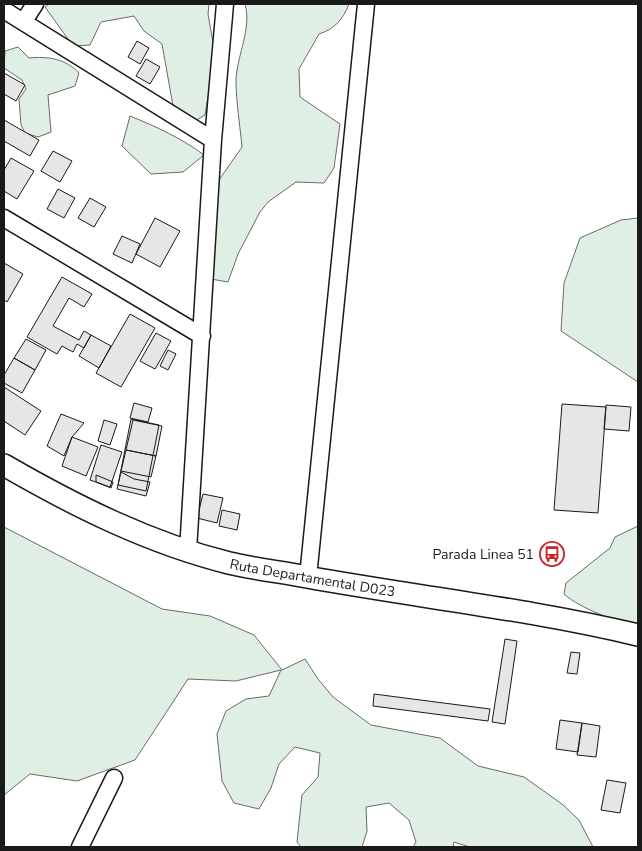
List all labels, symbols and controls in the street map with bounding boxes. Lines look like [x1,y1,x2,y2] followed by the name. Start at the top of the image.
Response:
[539,541,565,567] bus stop icon: Parada Linea 51
[432,545,534,564] place label: Parada Linea 51
[228,554,396,601] street label: Ruta Departamental D023

